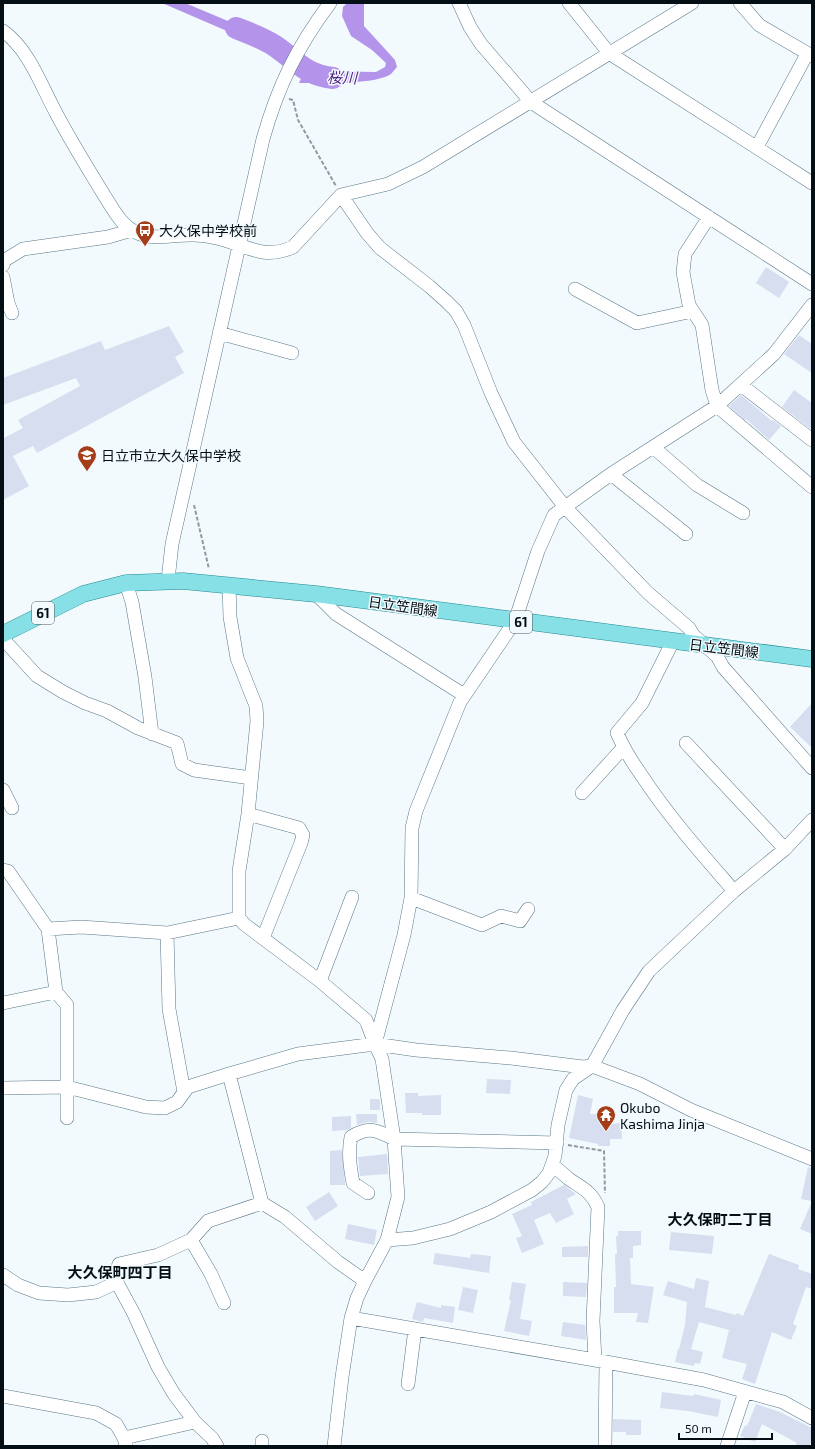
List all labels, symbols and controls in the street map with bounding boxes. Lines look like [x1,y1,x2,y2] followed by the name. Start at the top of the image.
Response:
[327,68,359,86] water label: 桜川
[134,219,156,247] bus stop icon: 大久保中学校前
[159,222,257,239] place label: 大久保中学校前
[76,444,98,472] school or university icon: 日立市立大久保中学校
[101,447,241,464] place label: 日立市立大久保中学校
[367,593,439,619] street label: 日立笠間線
[32,602,54,624] road number: 61
[510,611,532,633] road number: 61
[688,635,760,661] street label: 日立笠間線
[620,1099,705,1132] place label: Okubo Kashima Jinja
[595,1104,617,1132] temple icon: Okubo Kashima Jinja
[667,1210,773,1228] district label: 大久保町二丁目
[67,1263,173,1281] district label: 大久保町四丁目
[679,1415,772,1441] scale bar
[685,1421,712,1435] text: 50 m

